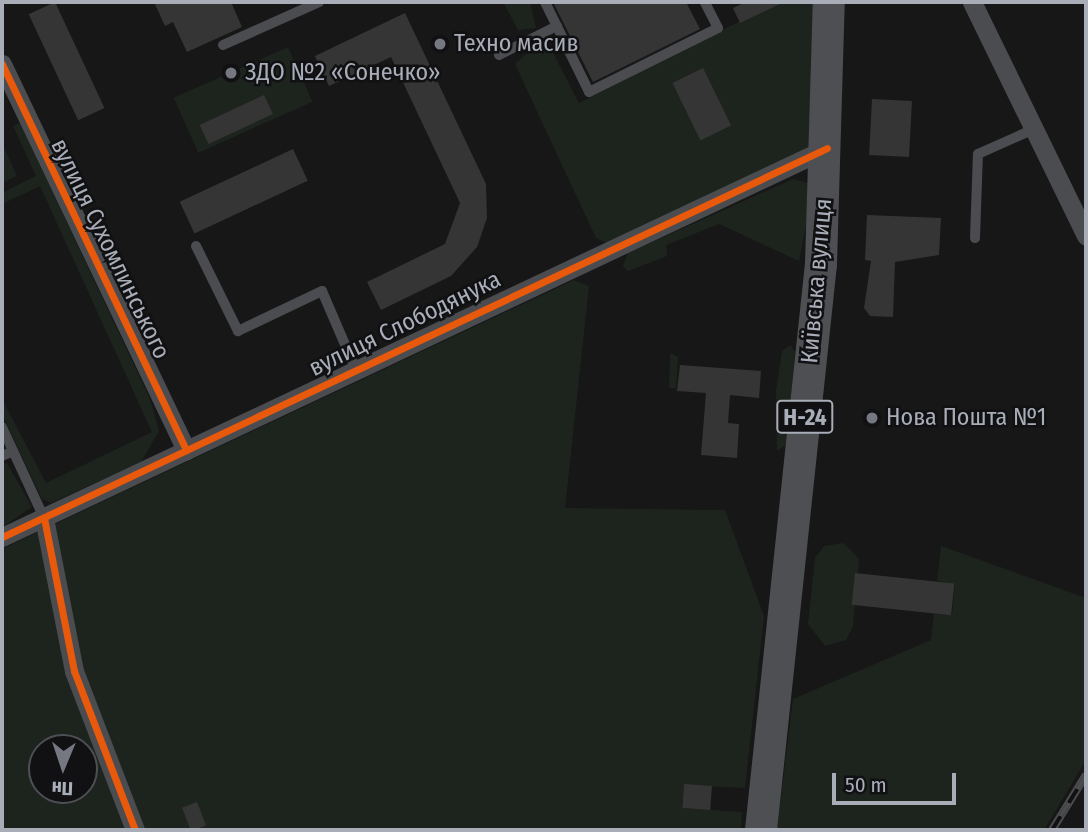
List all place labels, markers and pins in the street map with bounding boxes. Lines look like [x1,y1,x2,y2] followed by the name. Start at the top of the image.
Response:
[454,30,579,58] place label: Техно масив
[432,36,448,52] marker: Техно масив
[245,59,441,87] place label: ЗДО №2 «Сонечко»
[223,65,239,81] marker: ЗДО №2 «Сонечко»
[886,404,1046,432] place label: Нова Пошта №1
[864,410,880,426] marker: Нова Пошта №1

